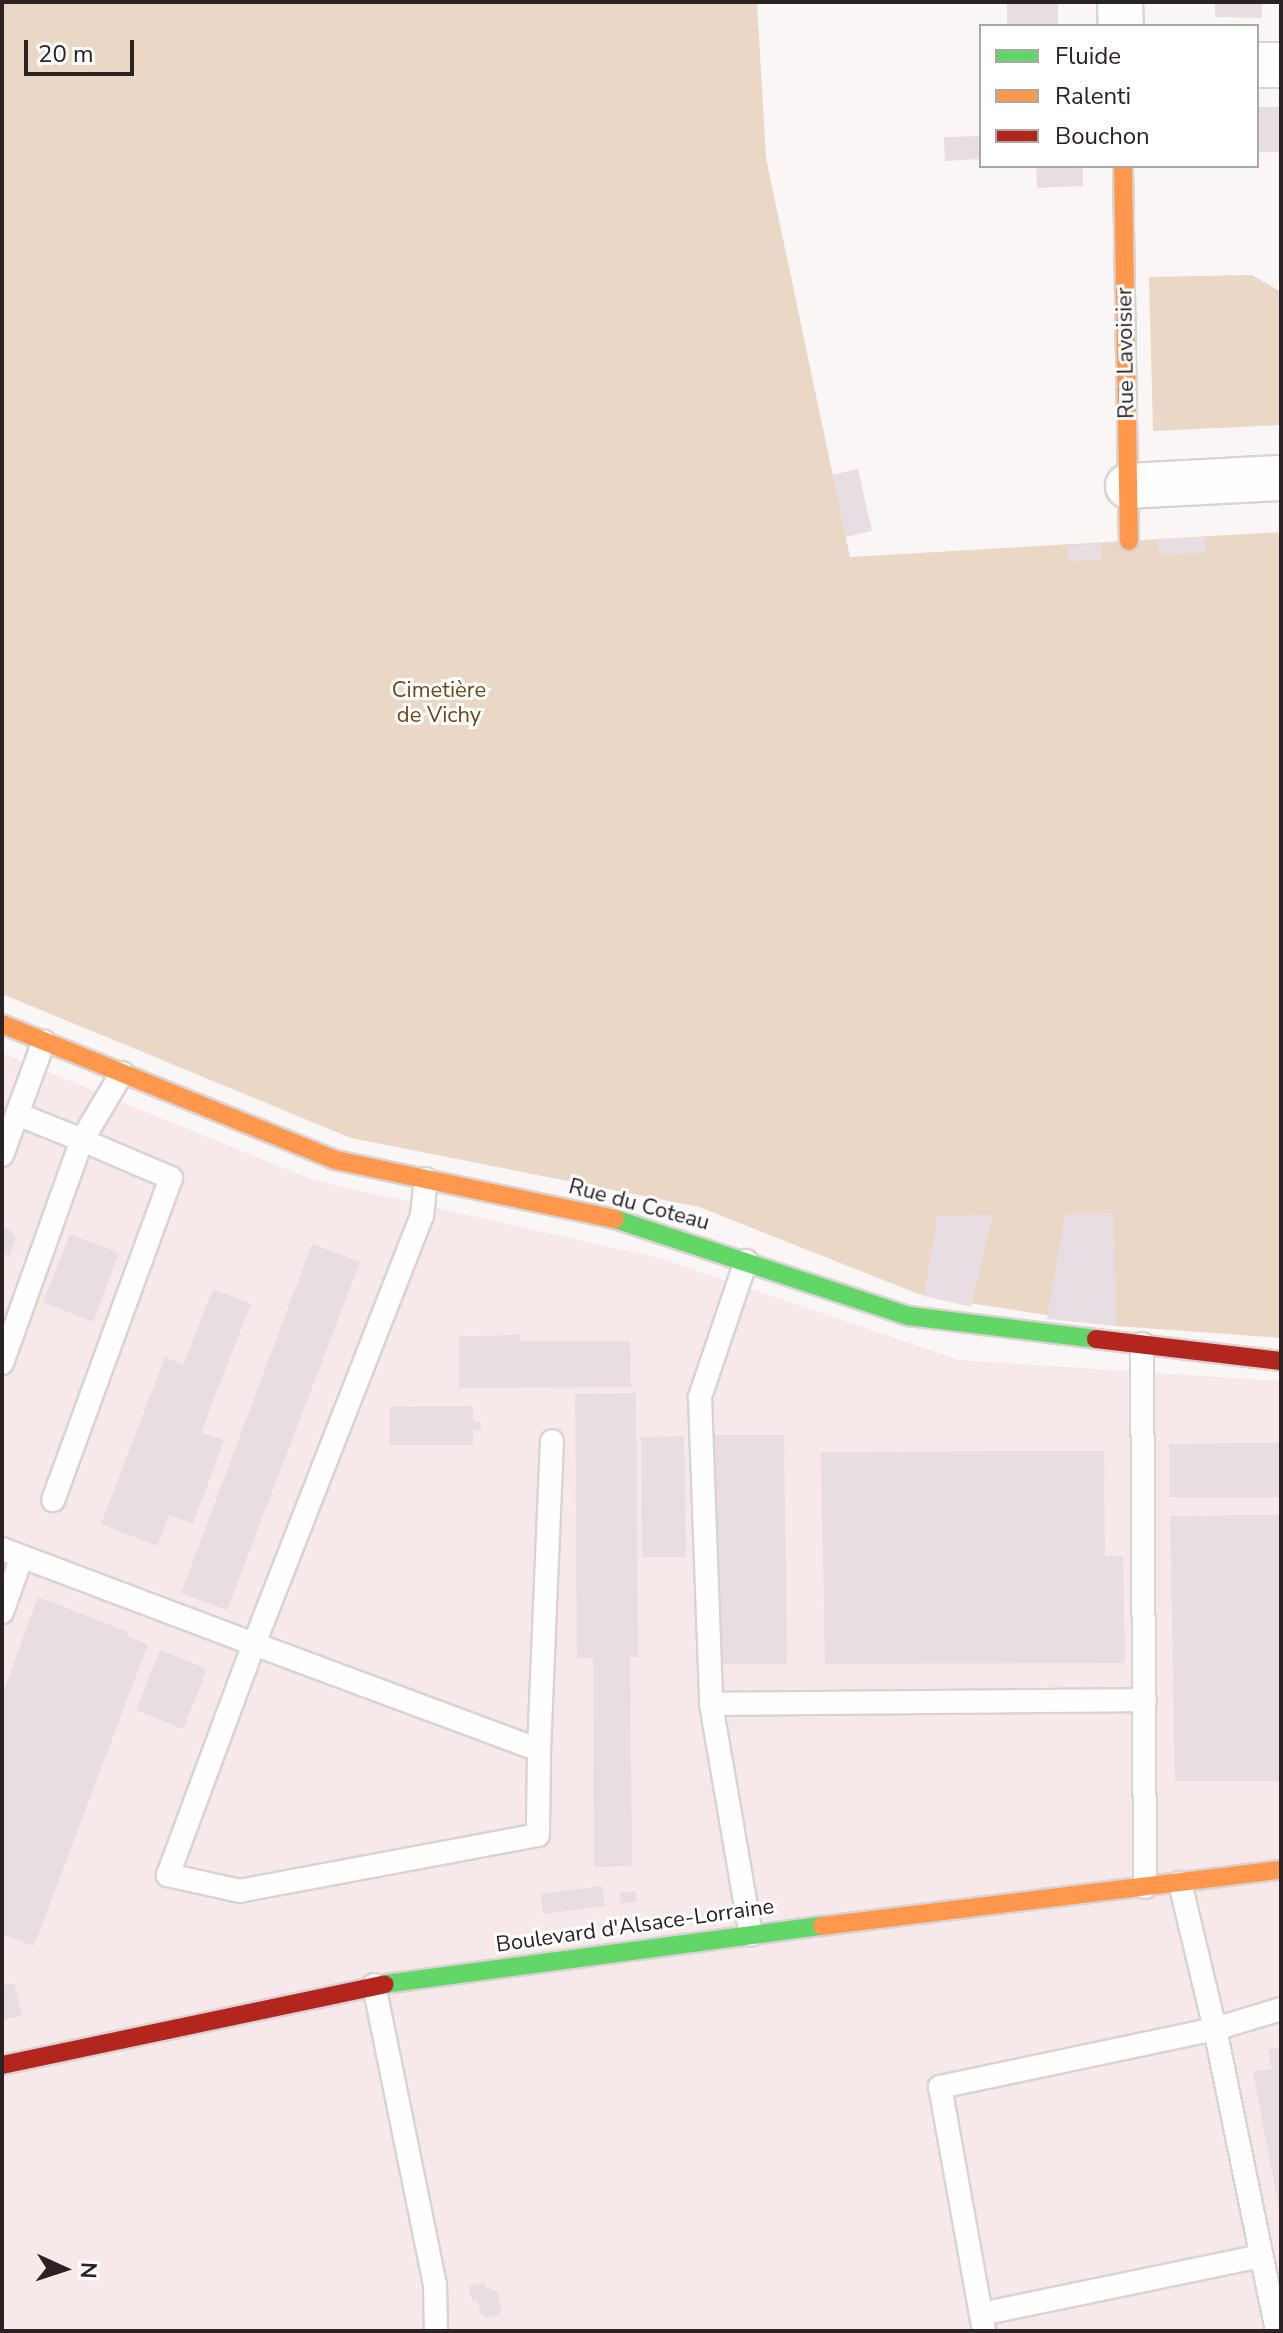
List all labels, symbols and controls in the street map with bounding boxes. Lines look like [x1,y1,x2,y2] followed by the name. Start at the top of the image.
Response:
[28,24,138,74] scale bar
[979,24,1259,168] legend
[38,38,94,70] text: 20 m
[1055,40,1121,72] text: Fluide
[1055,80,1131,112] text: Ralenti
[1055,120,1150,152] text: Bouchon
[1112,287,1140,419] street label: Rue Lavoisier
[392,677,486,728] park label: Cimetière de Vichy
[566,1174,712,1236] street label: Rue du Coteau
[494,1893,776,1959] street label: Boulevard d'Alsace-Lorraine
[24,2229,104,2309] north arrow
[73,2261,103,2279] text: N

